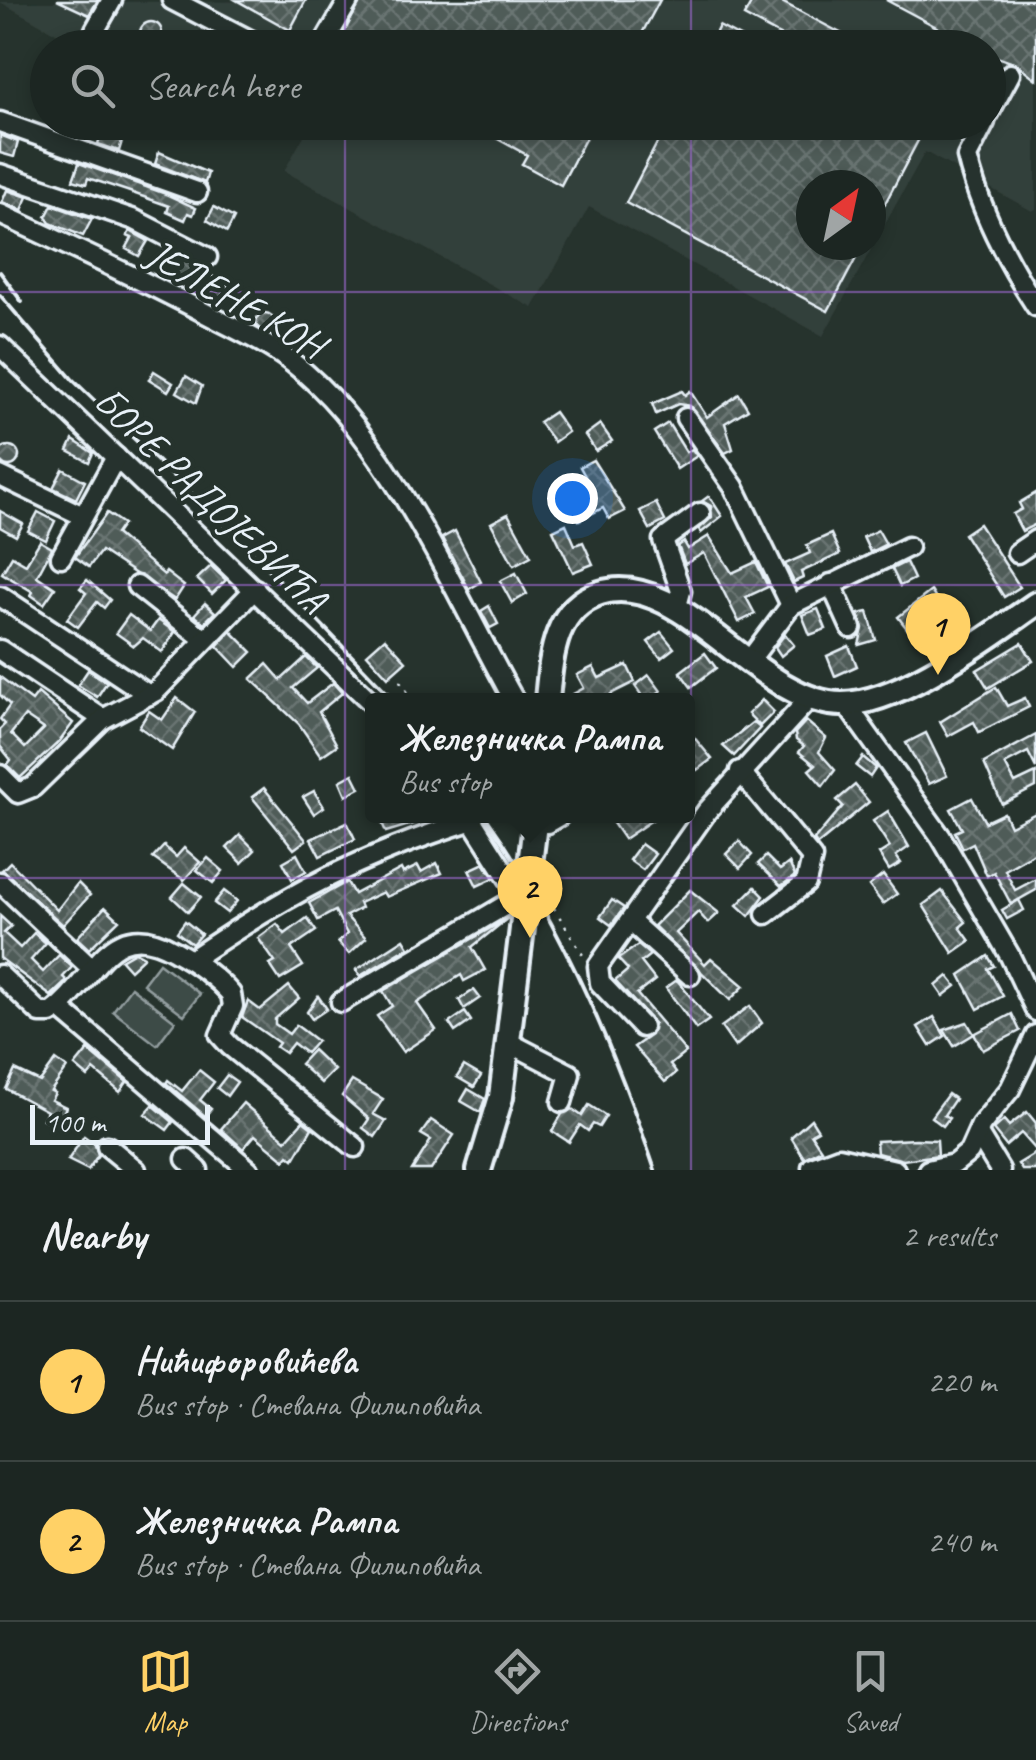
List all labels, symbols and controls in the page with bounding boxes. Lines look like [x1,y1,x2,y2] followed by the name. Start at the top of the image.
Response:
[30,30,1006,140] search box
[65,58,120,113] icon: search
[145,62,300,109] text: Search here
[796,170,886,260] north arrow
[136,227,339,373] street label: ЈЕЛЕНЕ КОН
[83,376,339,625] street label: БОРЕ РАДОЈЕВИЋА
[547,473,598,524] your location
[906,592,970,675] pin: 1
[365,693,695,823] popup
[399,714,661,761] text: Железничка Рампа
[399,761,491,802] text: Bus stop
[498,856,562,938] pin: 2
[30,1100,210,1144] scale bar
[45,1105,105,1140] text: 100 m
[40,1209,146,1262] text: Nearby
[902,1215,996,1256] text: 2 results
[135,1337,357,1384] text: Нићифоровићева
[65,1361,80,1402] text: 1
[927,1361,996,1402] text: 220 m
[135,1384,480,1425] text: Bus stop · Стевана Филиповића
[135,1497,397,1544] text: Железничка Рампа
[65,1521,80,1562] text: 2
[927,1521,996,1562] text: 240 m
[135,1544,480,1585] text: Bus stop · Стевана Филиповића
[138,1644,193,1739] tab: Map
[469,1644,567,1739] tab: Directions
[843,1644,898,1739] tab: Saved

